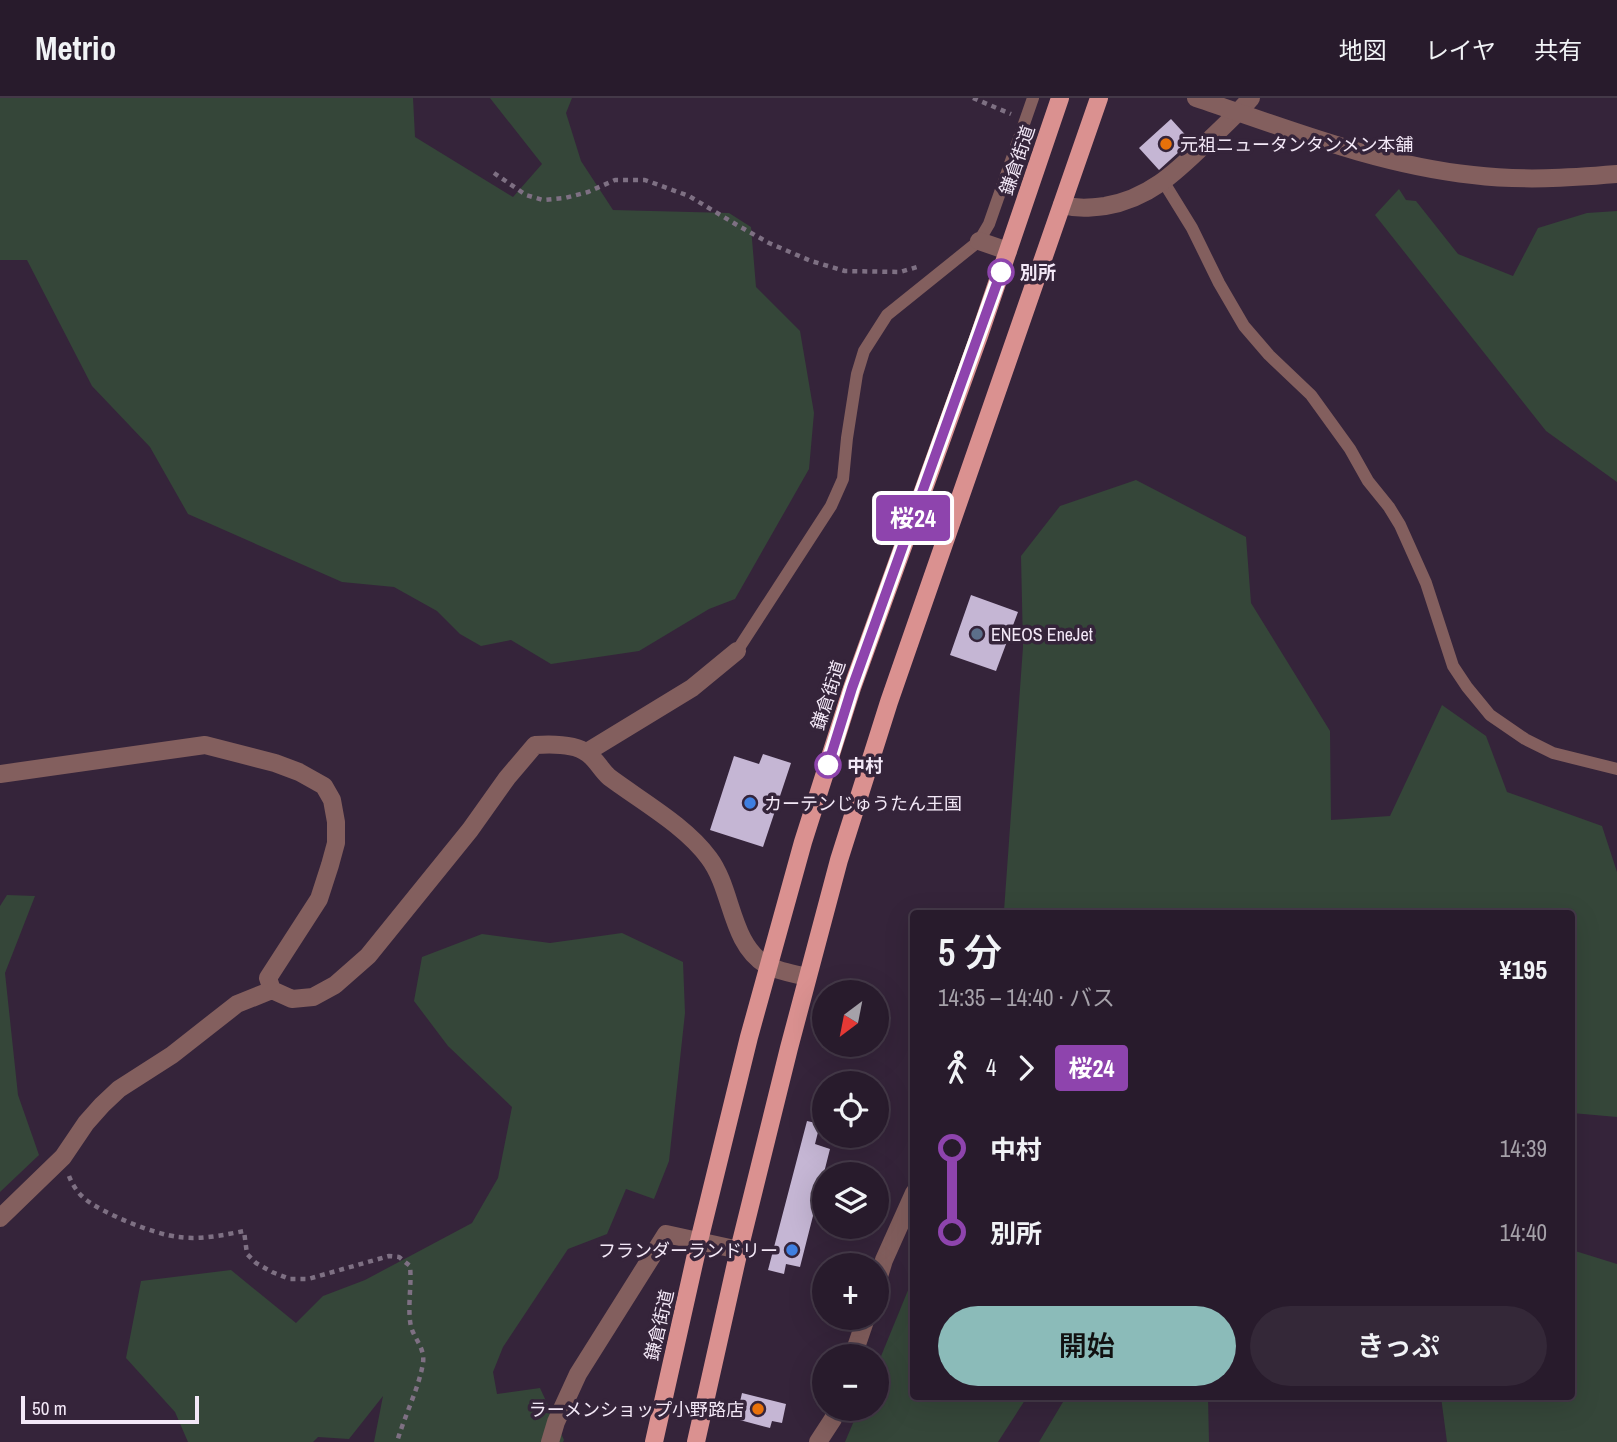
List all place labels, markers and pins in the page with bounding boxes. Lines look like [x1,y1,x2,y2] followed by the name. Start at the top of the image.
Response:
[1180,132,1413,157] place label: 元祖ニュータンタンメン本舗
[1158,136,1174,152] marker: 元祖ニュータンタンメン本舗
[988,259,1014,285] marker: 別所
[1020,260,1056,285] place label: 別所
[991,622,1093,647] place label: ENEOS EneJet
[969,626,985,642] marker: ENEOS EneJet
[815,752,841,778] marker: 中村
[847,753,883,778] place label: 中村
[764,791,962,816] place label: カーテンじゅうたん王国
[742,795,758,811] marker: カーテンじゅうたん王国
[598,1238,778,1263] place label: フランダーランドリー
[784,1242,800,1258] marker: フランダーランドリー
[529,1397,744,1422] place label: ラーメンショップ小野路店
[750,1401,766,1417] marker: ラーメンショップ小野路店

